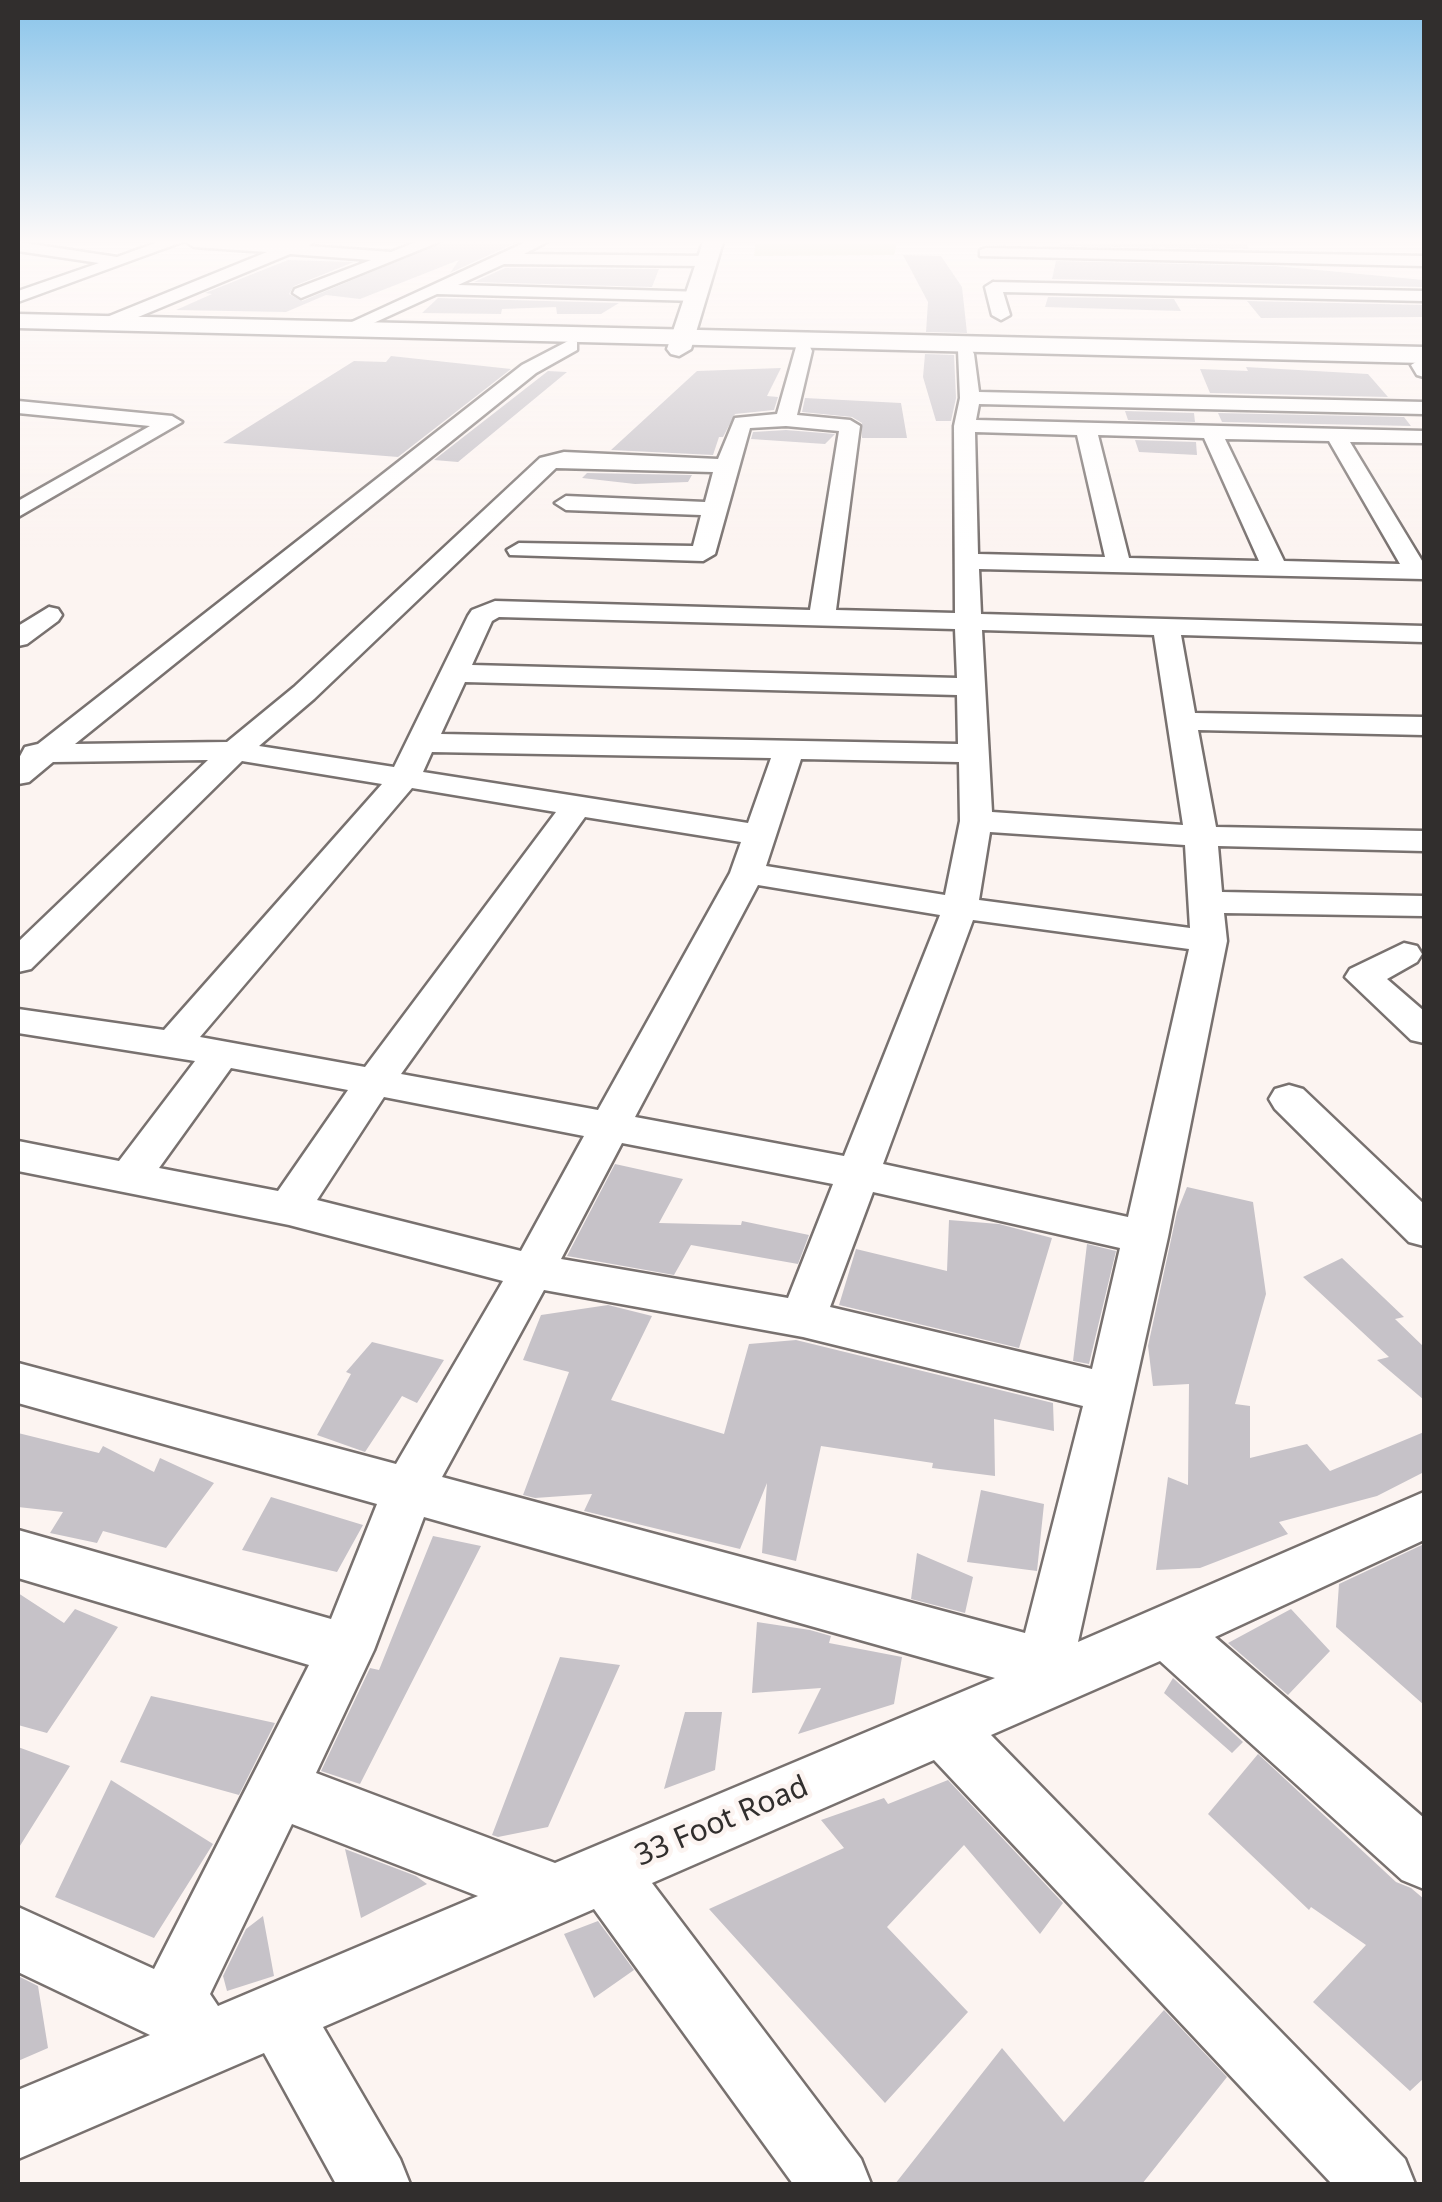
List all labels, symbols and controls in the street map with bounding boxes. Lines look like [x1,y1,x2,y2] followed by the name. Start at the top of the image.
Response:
[630,1769,814,1875] street label: 33 Foot Road

